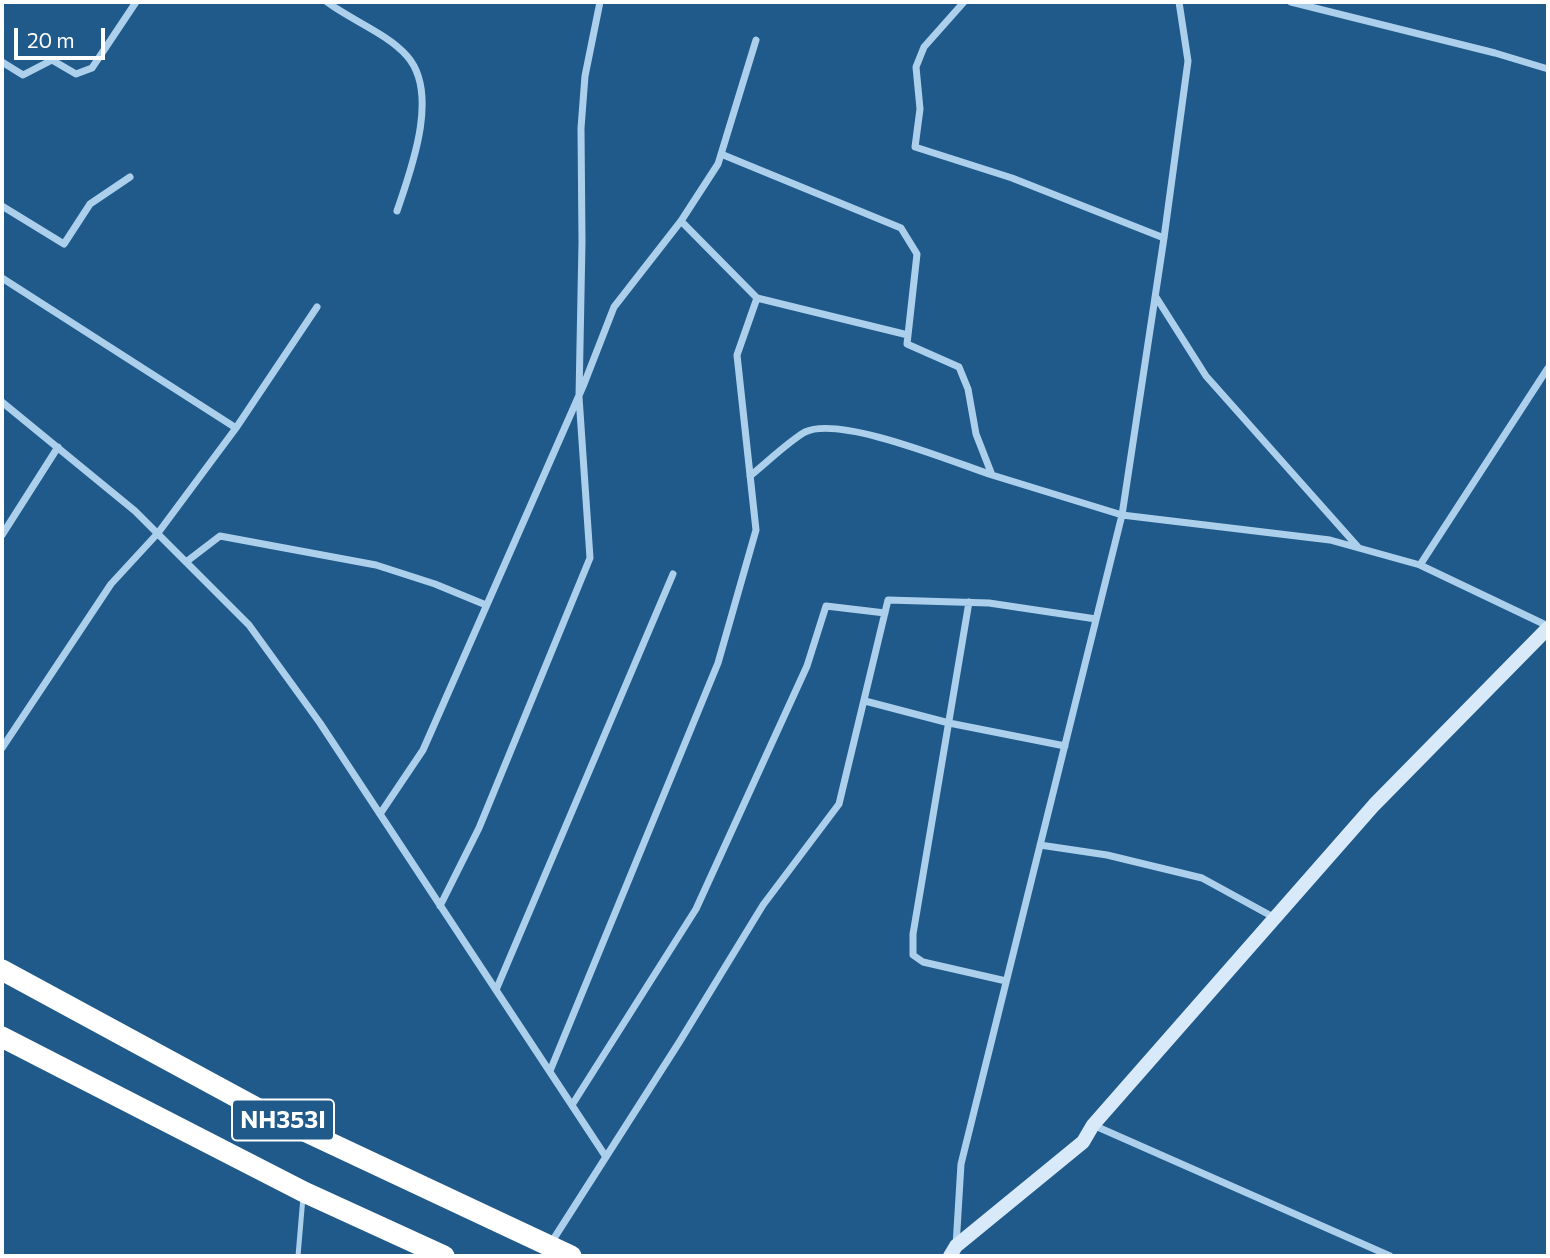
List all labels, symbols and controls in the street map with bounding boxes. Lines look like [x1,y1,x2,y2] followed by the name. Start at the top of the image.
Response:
[18,14,108,58] scale bar
[27,27,75,52] text: 20 m
[232,1100,334,1140] road number: NH353I

